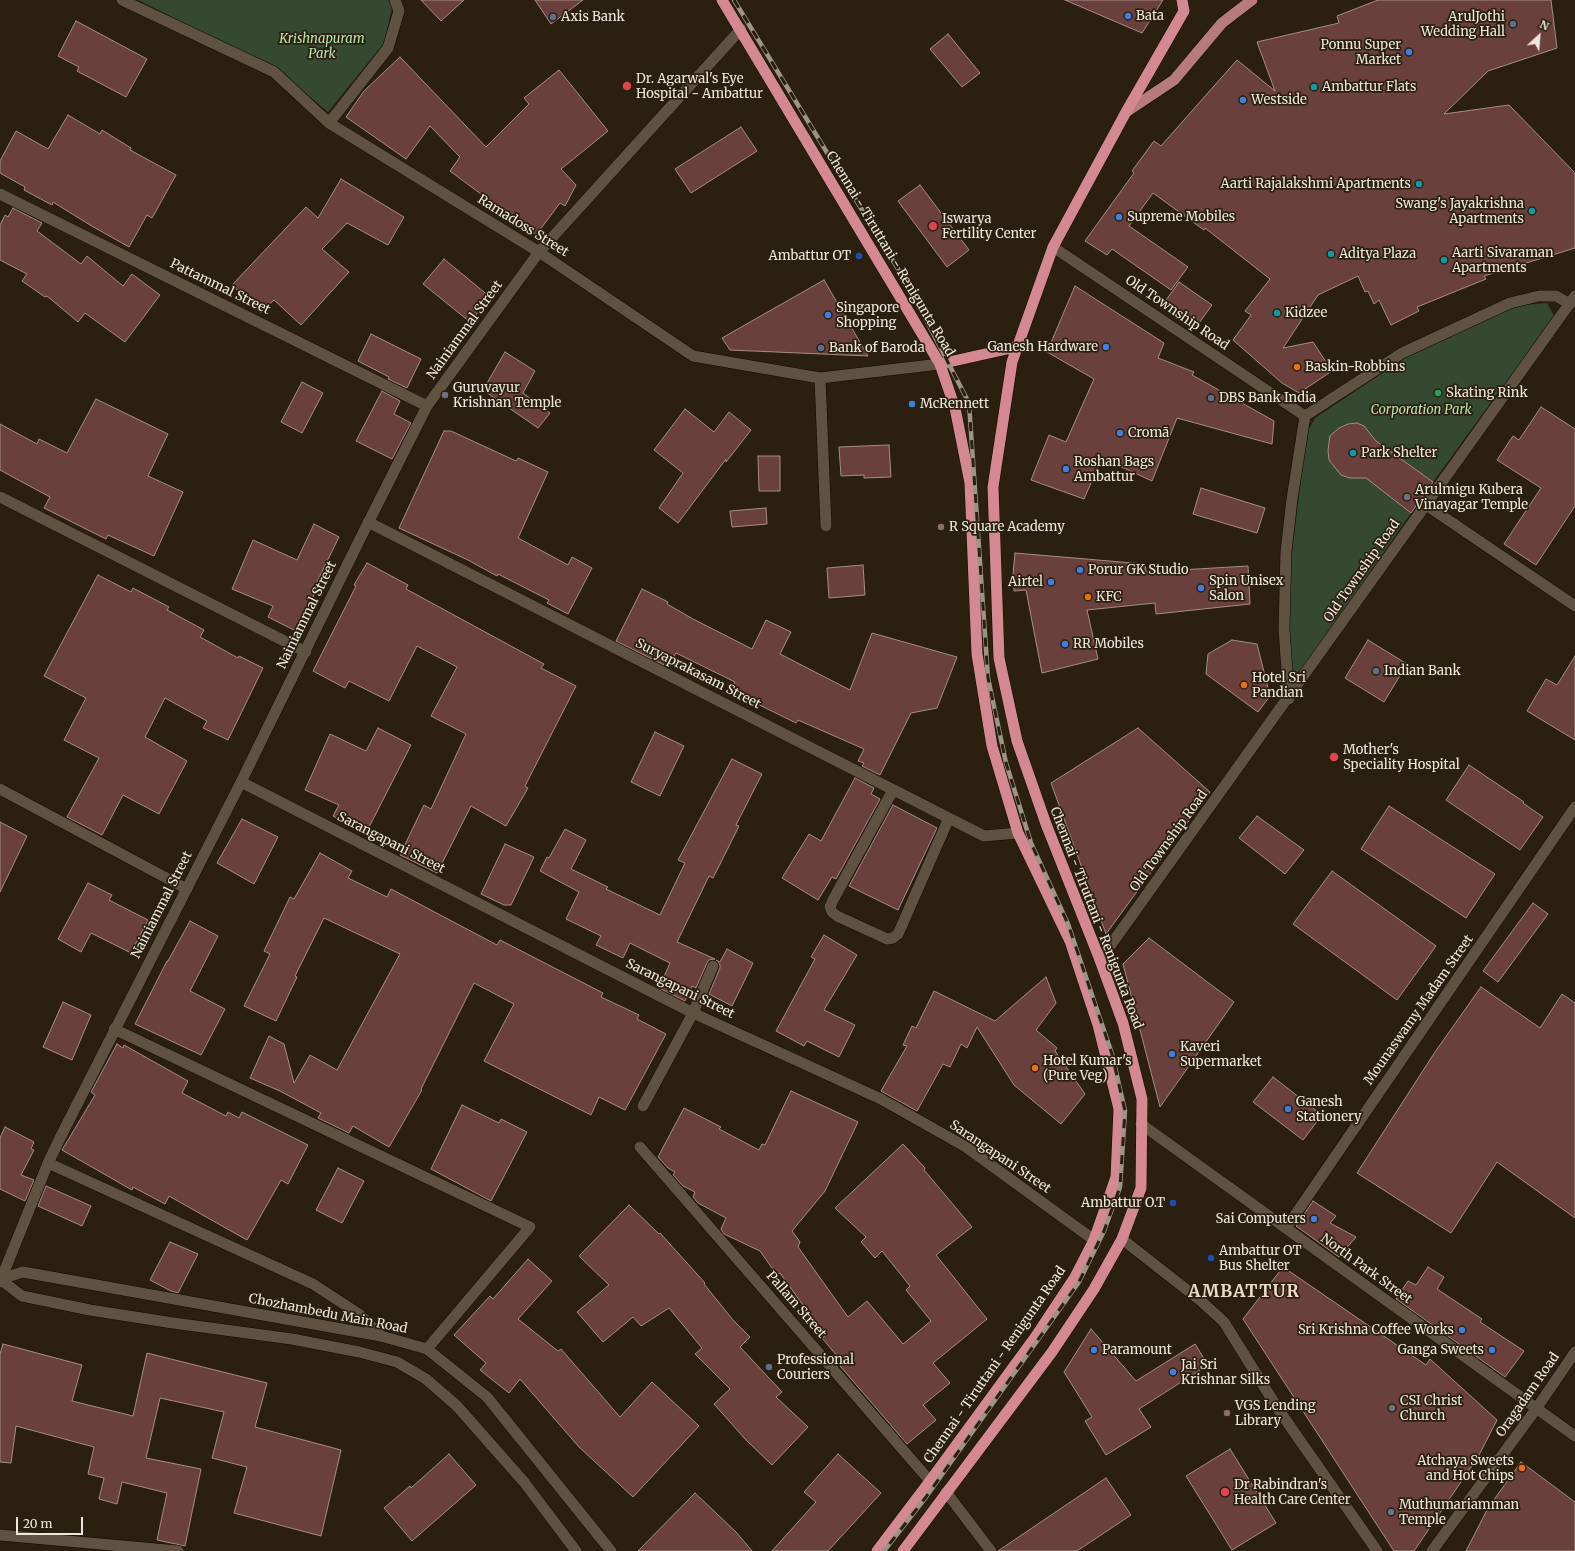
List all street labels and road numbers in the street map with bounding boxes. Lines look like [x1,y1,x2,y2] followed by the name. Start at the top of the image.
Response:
[822,149,958,359] street label: Chennai - Tiruttani - Renigunta Road
[475,192,571,260] street label: Ramadoss Street
[167,256,273,318] street label: Pattammal Street
[1122,273,1232,353] street label: Old Township Road
[424,278,506,382] street label: Nainiammal Street
[1321,517,1403,625] street label: Old Township Road
[274,559,340,671] street label: Nainiammal Street
[633,636,763,712] street label: Suryaprakasam Street
[1127,787,1211,895] street label: Old Township Road
[1046,805,1146,1031] street label: Chennai - Tiruttani - Renigunta Road
[334,809,448,877] street label: Sarangapani Street
[128,849,196,961] street label: Nainiammal Street
[1361,932,1477,1088] street label: Mounaswamy Madam Street
[623,956,737,1022] street label: Sarangapani Street
[946,1117,1054,1197] street label: Sarangapani Street
[1317,1231,1415,1307] street label: North Park Street
[921,1264,1069,1466] street label: Chennai - Tiruttani - Renigunta Road
[763,1268,829,1342] street label: Pallam Street
[247,1291,409,1337] street label: Chozhambedu Main Road
[1493,1350,1563,1440] street label: Oragadam Road

